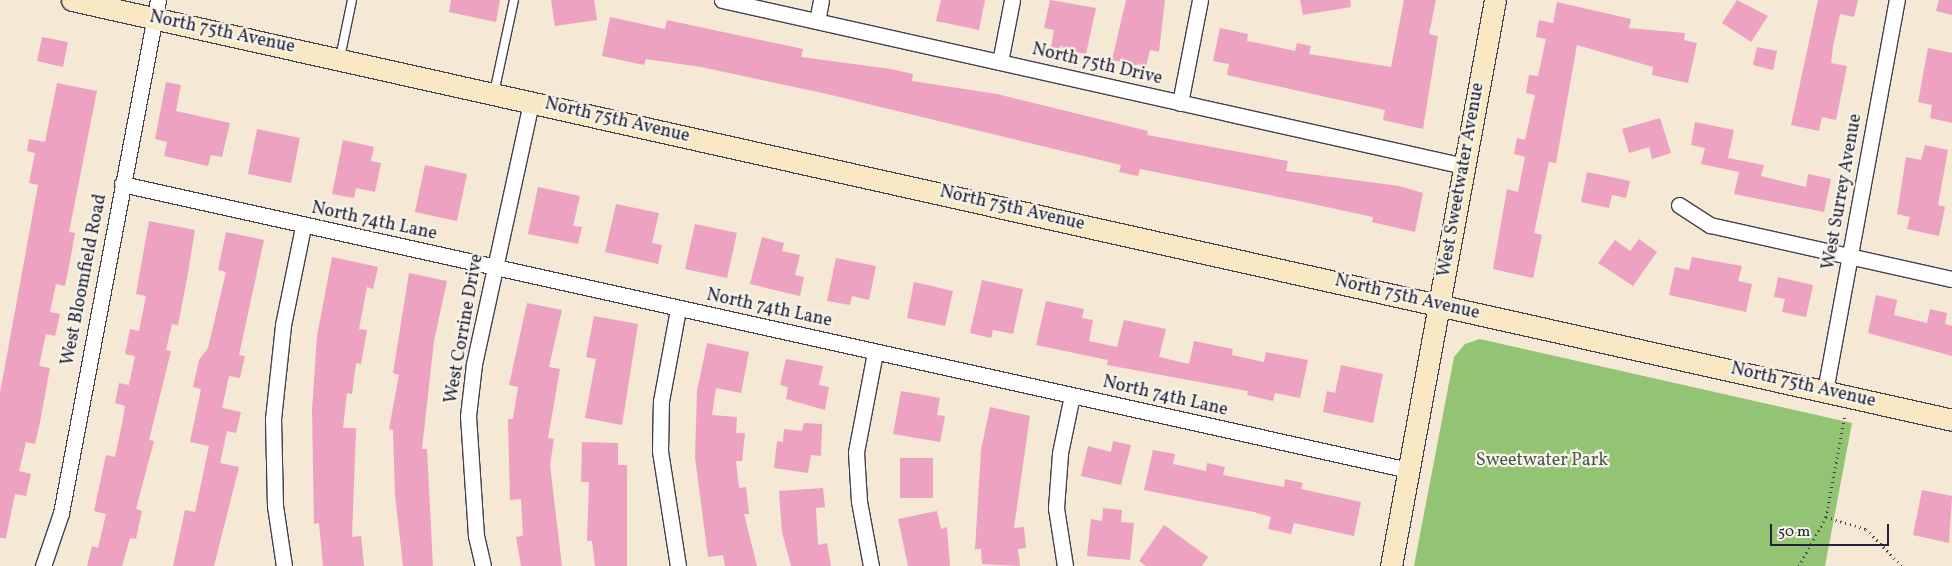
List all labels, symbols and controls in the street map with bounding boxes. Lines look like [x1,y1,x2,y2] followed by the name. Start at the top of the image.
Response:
[147,7,297,59] street label: North 75th Avenue
[1030,40,1164,90] street label: North 75th Drive
[1434,81,1490,279] street label: West Sweetwater Avenue
[542,94,692,148] street label: North 75th Avenue
[1819,112,1867,272] street label: West Surrey Avenue
[937,182,1087,236] street label: North 75th Avenue
[58,193,112,367] street label: West Bloomfield Road
[309,198,439,246] street label: North 74th Lane
[441,253,489,405] street label: West Corrine Drive
[1332,271,1482,325] street label: North 75th Avenue
[704,285,834,333] street label: North 74th Lane
[1728,359,1878,413] street label: North 75th Avenue
[1100,372,1230,422] street label: North 74th Lane
[1476,450,1608,472] park label: Sweetwater Park
[1772,514,1891,546] scale bar
[1778,522,1810,543] text: 50 m

